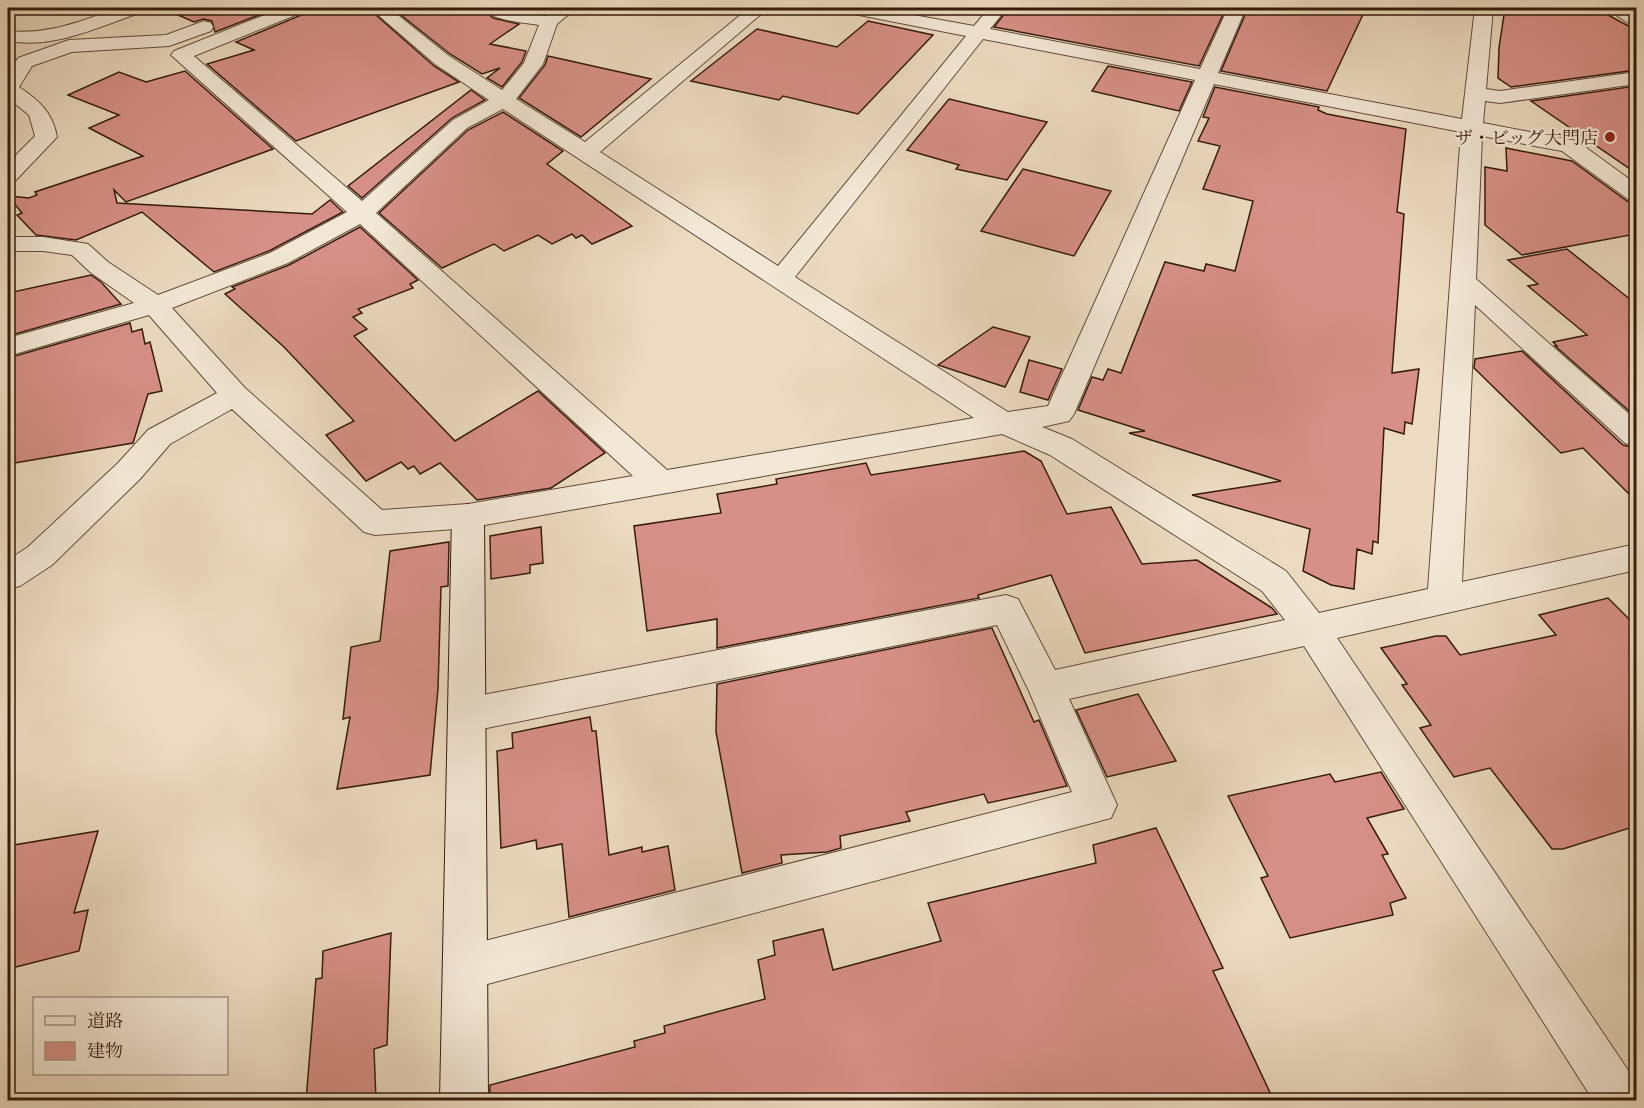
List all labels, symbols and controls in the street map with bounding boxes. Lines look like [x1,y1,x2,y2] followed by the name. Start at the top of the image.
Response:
[1455,126,1598,149] place label: ザ・ビッグ大門店
[1603,130,1617,144] marker: ザ・ビッグ大門店
[33,997,228,1075] legend
[87,1009,123,1032] text: 道路
[87,1039,123,1062] text: 建物

